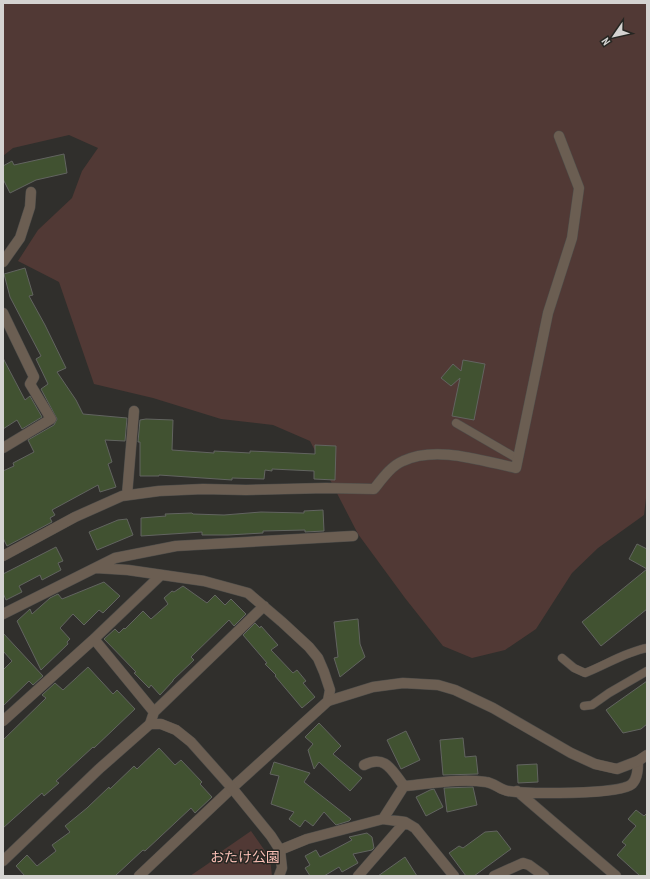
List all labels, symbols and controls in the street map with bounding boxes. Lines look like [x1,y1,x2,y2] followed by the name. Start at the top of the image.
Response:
[594,16,634,56] north arrow
[598,35,613,48] text: N
[210,848,280,866] park label: おたけ公園

